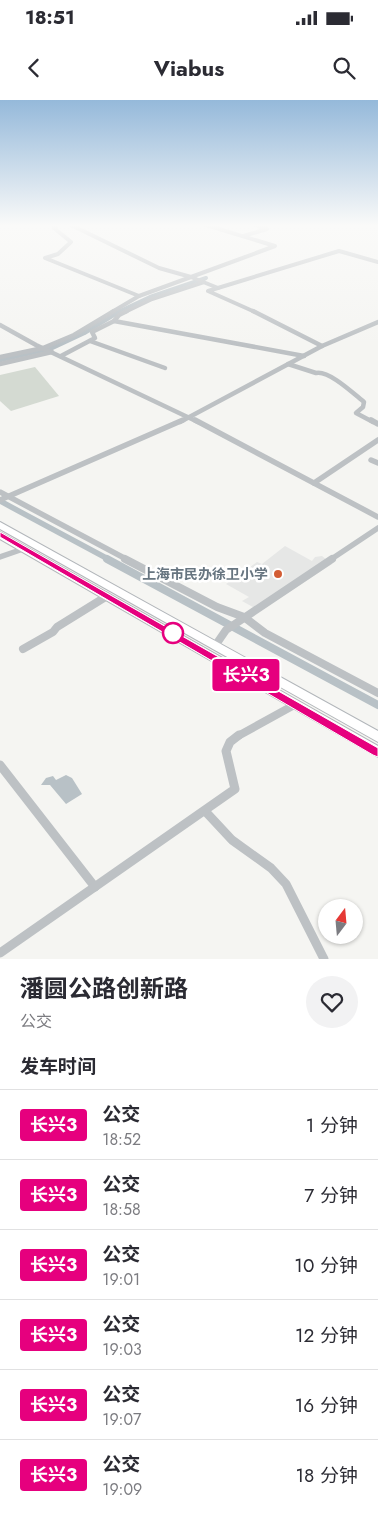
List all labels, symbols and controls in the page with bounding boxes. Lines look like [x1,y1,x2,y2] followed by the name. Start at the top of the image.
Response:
[25,4,75,31] text: 18:51
[154,52,224,84] text: Viabus
[20,54,48,82] icon: back
[330,54,358,82] icon: search
[142,564,268,584] place label: 上海市民办徐卫小学
[272,568,284,580] marker: 上海市民办徐卫小学
[162,622,184,644] unlabelled marker
[217,659,275,691] line badge: 长兴3
[222,662,270,688] text: 长兴3
[318,899,362,944] north arrow
[318,899,363,944] map controls
[20,971,188,1006] text: 潘圆公路创新路
[306,976,358,1028] button: heart
[20,1010,52,1033] text: 公交
[20,1053,96,1080] text: 发车时间
[102,1101,140,1128] text: 公交
[30,1112,77,1138] text: 长兴3
[306,1112,358,1139] text: 1 分钟
[102,1128,141,1151] text: 18:52
[102,1171,140,1198] text: 公交
[30,1182,77,1208] text: 长兴3
[304,1182,358,1209] text: 7 分钟
[102,1198,141,1221] text: 18:58
[102,1241,140,1268] text: 公交
[30,1252,77,1278] text: 长兴3
[294,1252,358,1279] text: 10 分钟
[102,1268,140,1291] text: 19:01
[102,1311,140,1338] text: 公交
[30,1322,77,1348] text: 长兴3
[295,1322,358,1349] text: 12 分钟
[102,1338,142,1361] text: 19:03
[102,1381,140,1408] text: 公交
[30,1392,77,1418] text: 长兴3
[295,1392,358,1419] text: 16 分钟
[102,1408,141,1431] text: 19:07
[102,1451,140,1478] text: 公交
[30,1462,77,1488] text: 长兴3
[295,1462,358,1489] text: 18 分钟
[102,1478,142,1501] text: 19:09

